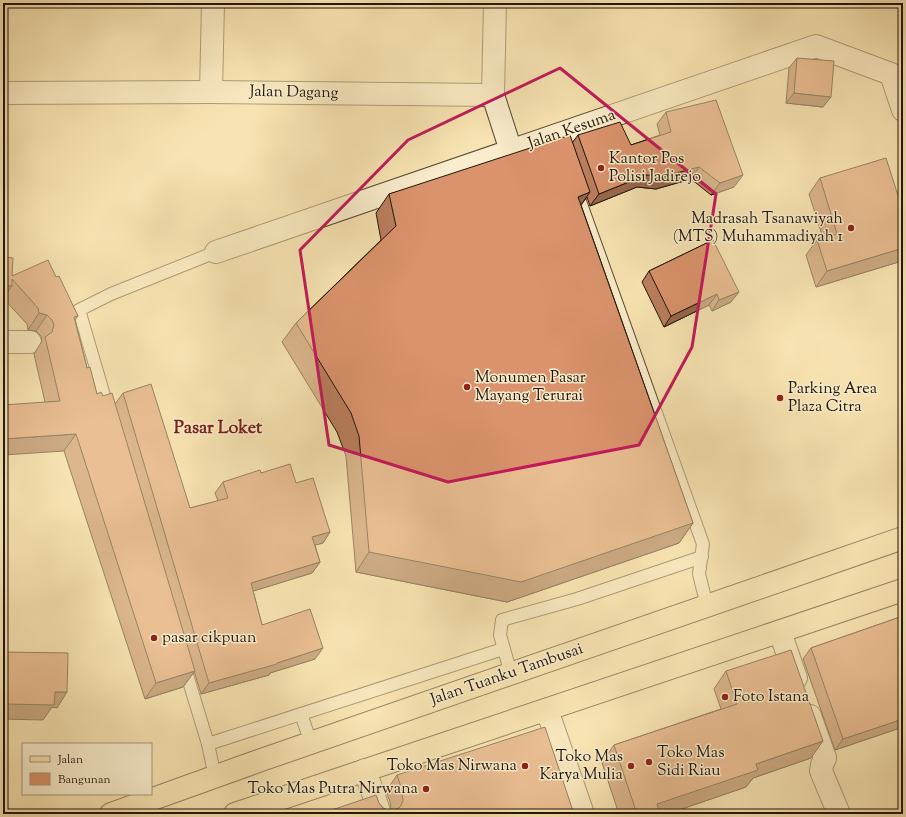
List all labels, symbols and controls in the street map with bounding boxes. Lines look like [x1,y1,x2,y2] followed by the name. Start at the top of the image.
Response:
[248,81,339,105] street label: Jalan Dagang
[524,104,619,156] street label: Jalan Kesuma
[609,148,701,189] place label: Kantor Pos Polisi Jadirejo
[596,163,606,173] marker: Kantor Pos Polisi Jadirejo
[673,208,844,249] place label: Madrasah Tsanawiyah (MTS) Muhammadiyah 1
[846,223,856,233] marker: Madrasah Tsanawiyah (MTS) Muhammadiyah 1
[475,367,586,408] place label: Monumen Pasar Mayang Terurai
[788,378,878,419] place label: Parking Area Plaza Citra
[462,382,472,392] marker: Monumen Pasar Mayang Terurai
[775,393,785,403] marker: Parking Area Plaza Citra
[174,416,263,442] district label: Pasar Loket
[162,627,257,650] place label: pasar cikpuan
[149,633,159,643] marker: pasar cikpuan
[427,638,587,712] street label: Jalan Tuanku Tambusai
[733,686,810,709] place label: Foto Istana
[720,692,730,702] marker: Foto Istana
[657,742,724,783] place label: Toko Mas Sidi Riau
[22,743,152,795] legend
[539,746,624,787] place label: Toko Mas Karya Mulia
[57,751,83,769] text: Jalan
[387,755,518,778] place label: Toko Mas Nirwana
[644,757,654,767] marker: Toko Mas Sidi Riau
[520,761,530,771] marker: Toko Mas Nirwana
[626,761,636,771] marker: Toko Mas Karya Mulia
[58,771,111,789] text: Bangunan
[248,778,419,801] place label: Toko Mas Putra Nirwana
[421,784,431,794] marker: Toko Mas Putra Nirwana

